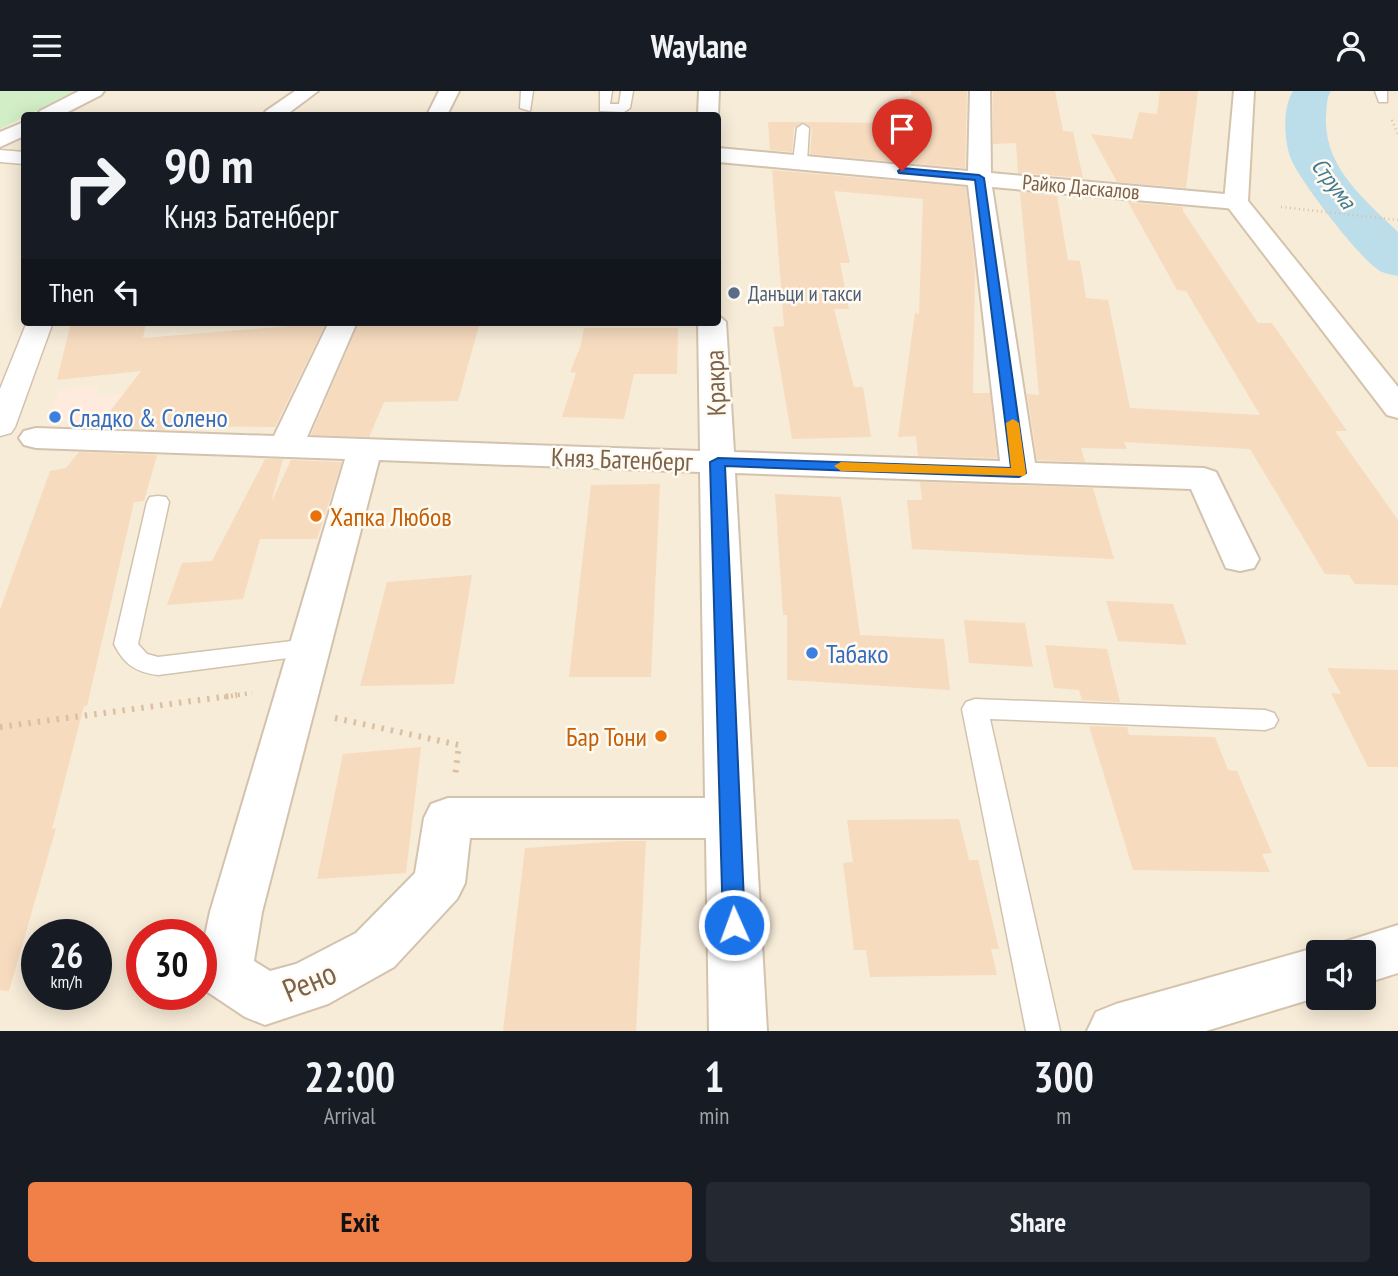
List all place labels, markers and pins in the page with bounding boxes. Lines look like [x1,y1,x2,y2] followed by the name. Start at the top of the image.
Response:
[872,99,932,171] pin
[748,280,862,307] place label: Данъци и такси
[726,285,742,301] marker: Данъци и такси
[69,401,228,434] place label: Сладко & Солено
[47,409,63,425] marker: Сладко & Солено
[330,500,452,533] place label: Хапка Любов
[308,508,324,524] marker: Хапка Любов
[826,637,888,670] place label: Табако
[804,645,820,661] marker: Табако
[566,720,647,753] place label: Бар Тони
[653,728,669,744] marker: Бар Тони

